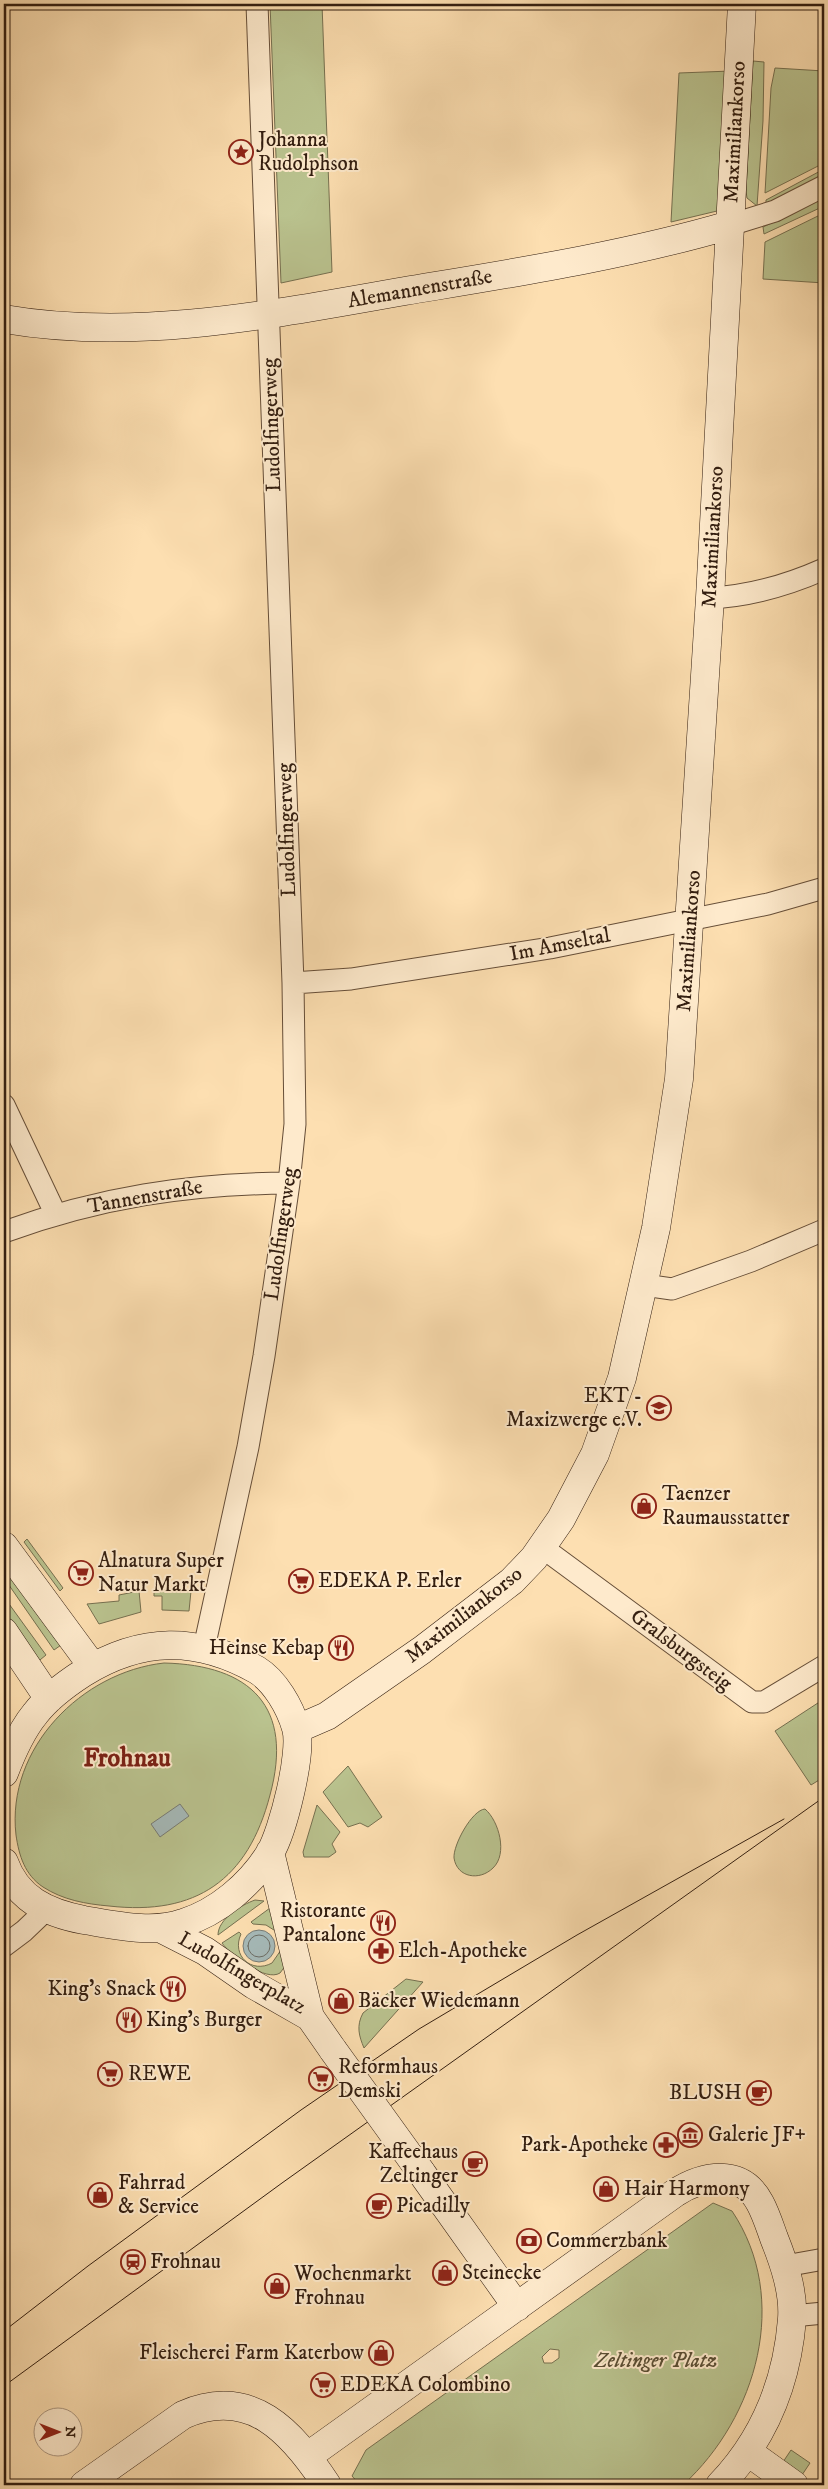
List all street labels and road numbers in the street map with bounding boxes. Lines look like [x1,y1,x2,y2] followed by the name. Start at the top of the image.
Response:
[718,60,752,204] street label: Maximiliankorso
[346,263,495,315] street label: Alemannenstraße
[257,357,287,493] street label: Ludolfingerweg
[696,465,730,609] street label: Maximiliankorso
[272,762,302,898] street label: Ludolfingerweg
[671,869,707,1013] street label: Maximiliankorso
[507,922,613,967] street label: Im Amseltal
[259,1165,303,1302] street label: Ludolfingerweg
[85,1174,205,1220] street label: Tannenstraße
[400,1561,528,1669] street label: Maximiliankorso
[625,1603,738,1697] street label: Gralsburgsteig
[173,1926,311,2020] street label: Ludolfingerplatz

